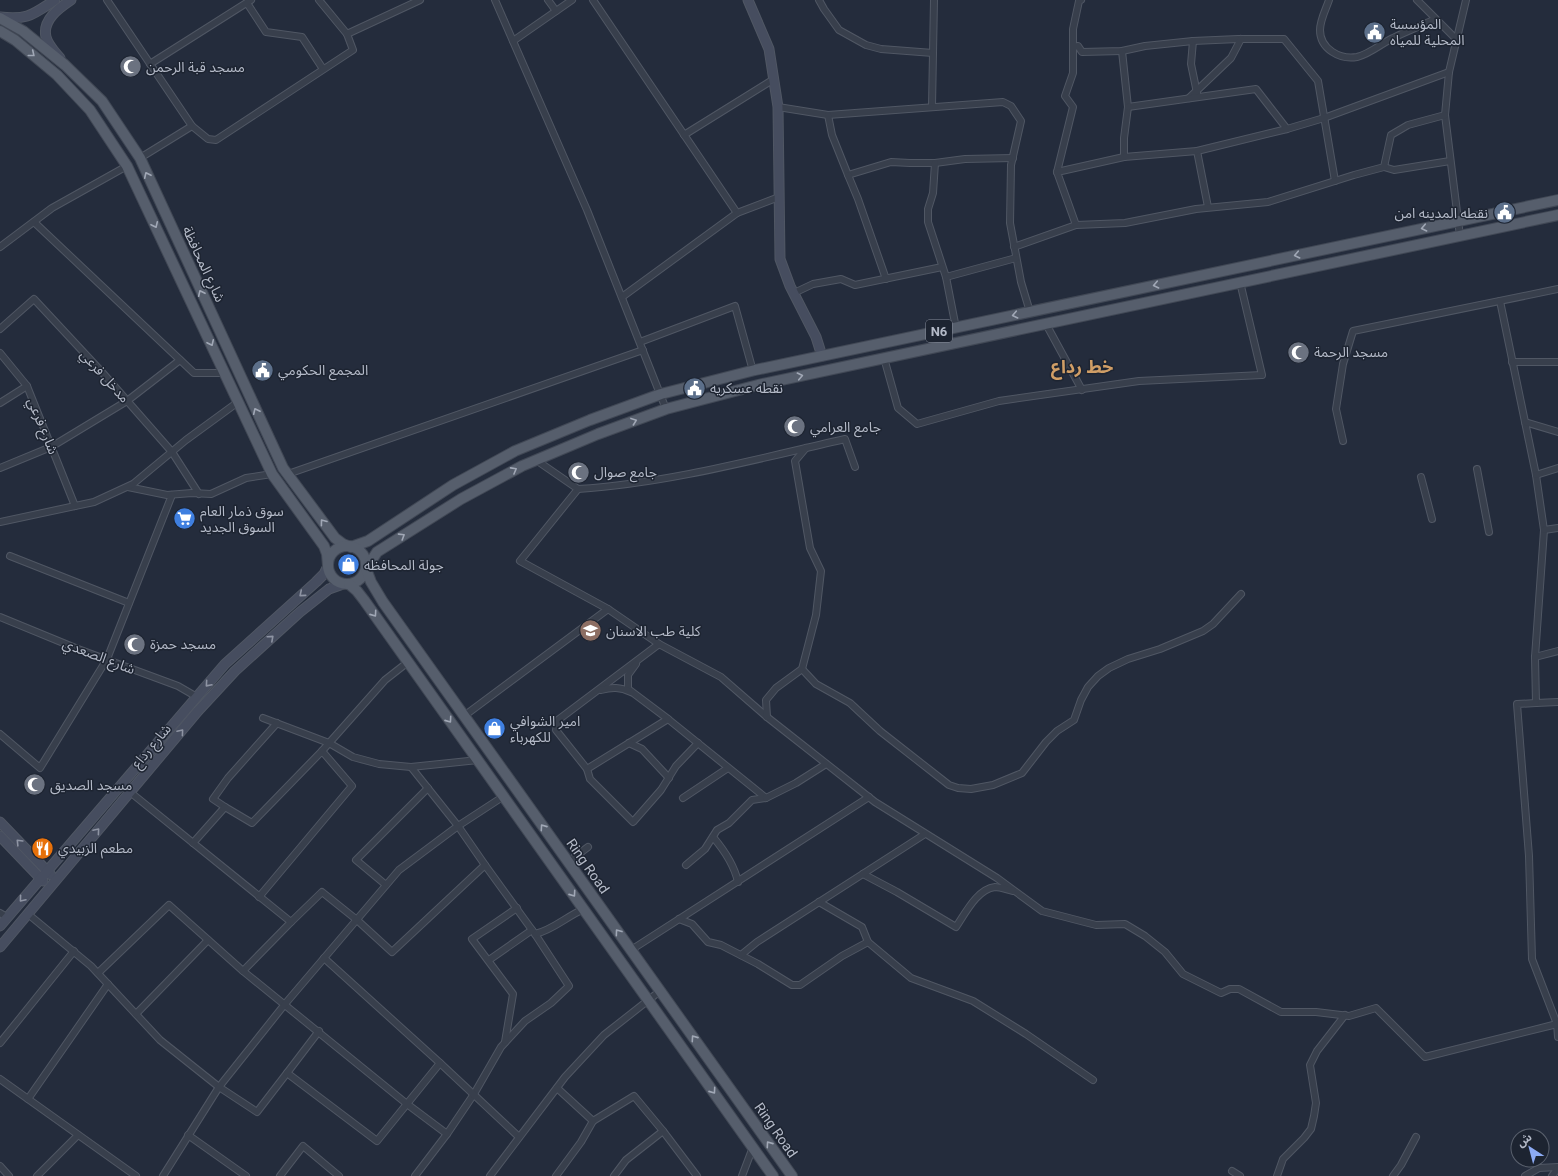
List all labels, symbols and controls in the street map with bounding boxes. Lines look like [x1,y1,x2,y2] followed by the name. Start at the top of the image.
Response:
[1390,16,1465,48] place label: المؤسسة المحلية للمياه
[1361,19,1387,45] public building icon: المؤسسة المحلية للمياه
[27,49,34,56] one-way arrow
[117,54,143,80] mosque icon: مسجد قبة الرحمن
[146,59,245,76] place label: مسجد قبة الرحمن
[144,171,152,179] one-way arrow
[1491,200,1517,226] public building icon: نقطه المدينه امن
[1394,205,1488,222] place label: نقطه المدينه امن
[150,221,158,229] one-way arrow
[177,224,229,306] street label: شارع المحافظة
[1421,224,1427,232] one-way arrow
[1294,251,1300,259] one-way arrow
[1153,281,1159,289] one-way arrow
[198,289,206,296] one-way arrow
[1012,310,1018,319] one-way arrow
[926,320,952,342] road number: N6
[206,338,214,346] one-way arrow
[1286,339,1312,365] mosque icon: مسجد الرحمة
[1314,344,1388,361] place label: مسجد الرحمة
[75,346,133,408] street label: مدخل فرعي
[1051,356,1113,380] district label: خط رداع
[249,357,275,383] public building icon: المجمع الحكومي
[278,362,368,381] place label: المجمع الحكومي
[797,372,803,380] one-way arrow
[681,375,707,401] public building icon: نقطه عسكريه
[710,380,783,397] place label: نقطه عسكريه
[21,395,62,458] street label: شارع فرعي
[253,408,261,415] one-way arrow
[781,414,807,440] mosque icon: جامع العرامي
[631,417,638,425] one-way arrow
[810,419,881,438] place label: جامع العرامي
[565,459,591,485] mosque icon: جامع صوال
[594,464,657,483] place label: جامع صوال
[510,468,517,475] one-way arrow
[200,503,284,536] place label: سوق ذمار العام السوق الجديد
[171,506,197,532] supermarket icon: سوق ذمار العام السوق الجديد
[321,519,328,526] one-way arrow
[398,533,405,541] one-way arrow
[335,552,361,578] shop icon: جولة المحافظه
[364,557,444,574] place label: جولة المحافظه
[299,590,306,597] one-way arrow
[369,609,376,616] one-way arrow
[578,618,604,644] school or university icon: كلية طب الاسنان
[606,623,701,640] place label: كلية طب الاسنان
[122,631,148,657] mosque icon: مسجد حمزة
[59,635,138,680] street label: شارع الصعدي
[150,636,216,653] place label: مسجد حمزة
[266,636,274,643] one-way arrow
[205,679,213,687] one-way arrow
[510,713,580,746] place label: امير الشوافي للكهرباء
[444,715,451,722] one-way arrow
[482,716,508,742] shop icon: امير الشوافي للكهرباء
[128,721,176,773] street label: شارع رداع
[176,729,183,736] one-way arrow
[21,772,47,798] mosque icon: مسجد الصديق
[50,777,132,795] place label: مسجد الصديق
[541,824,548,831] one-way arrow
[93,828,100,836] one-way arrow
[29,835,55,861] restaurant icon: مطعم الزبيدي
[563,836,613,896] street label: Ring Road
[16,839,24,847] one-way arrow
[58,840,133,859] place label: مطعم الزبيدي
[568,890,576,897] one-way arrow
[20,894,27,902] one-way arrow
[616,930,623,937] one-way arrow
[691,1036,698,1043] one-way arrow
[708,1087,715,1094] one-way arrow
[751,1100,801,1160] street label: Ring Road
[1510,1128,1550,1168] north arrow
[1514,1131,1534,1150] text: ش
[767,1142,774,1149] one-way arrow

